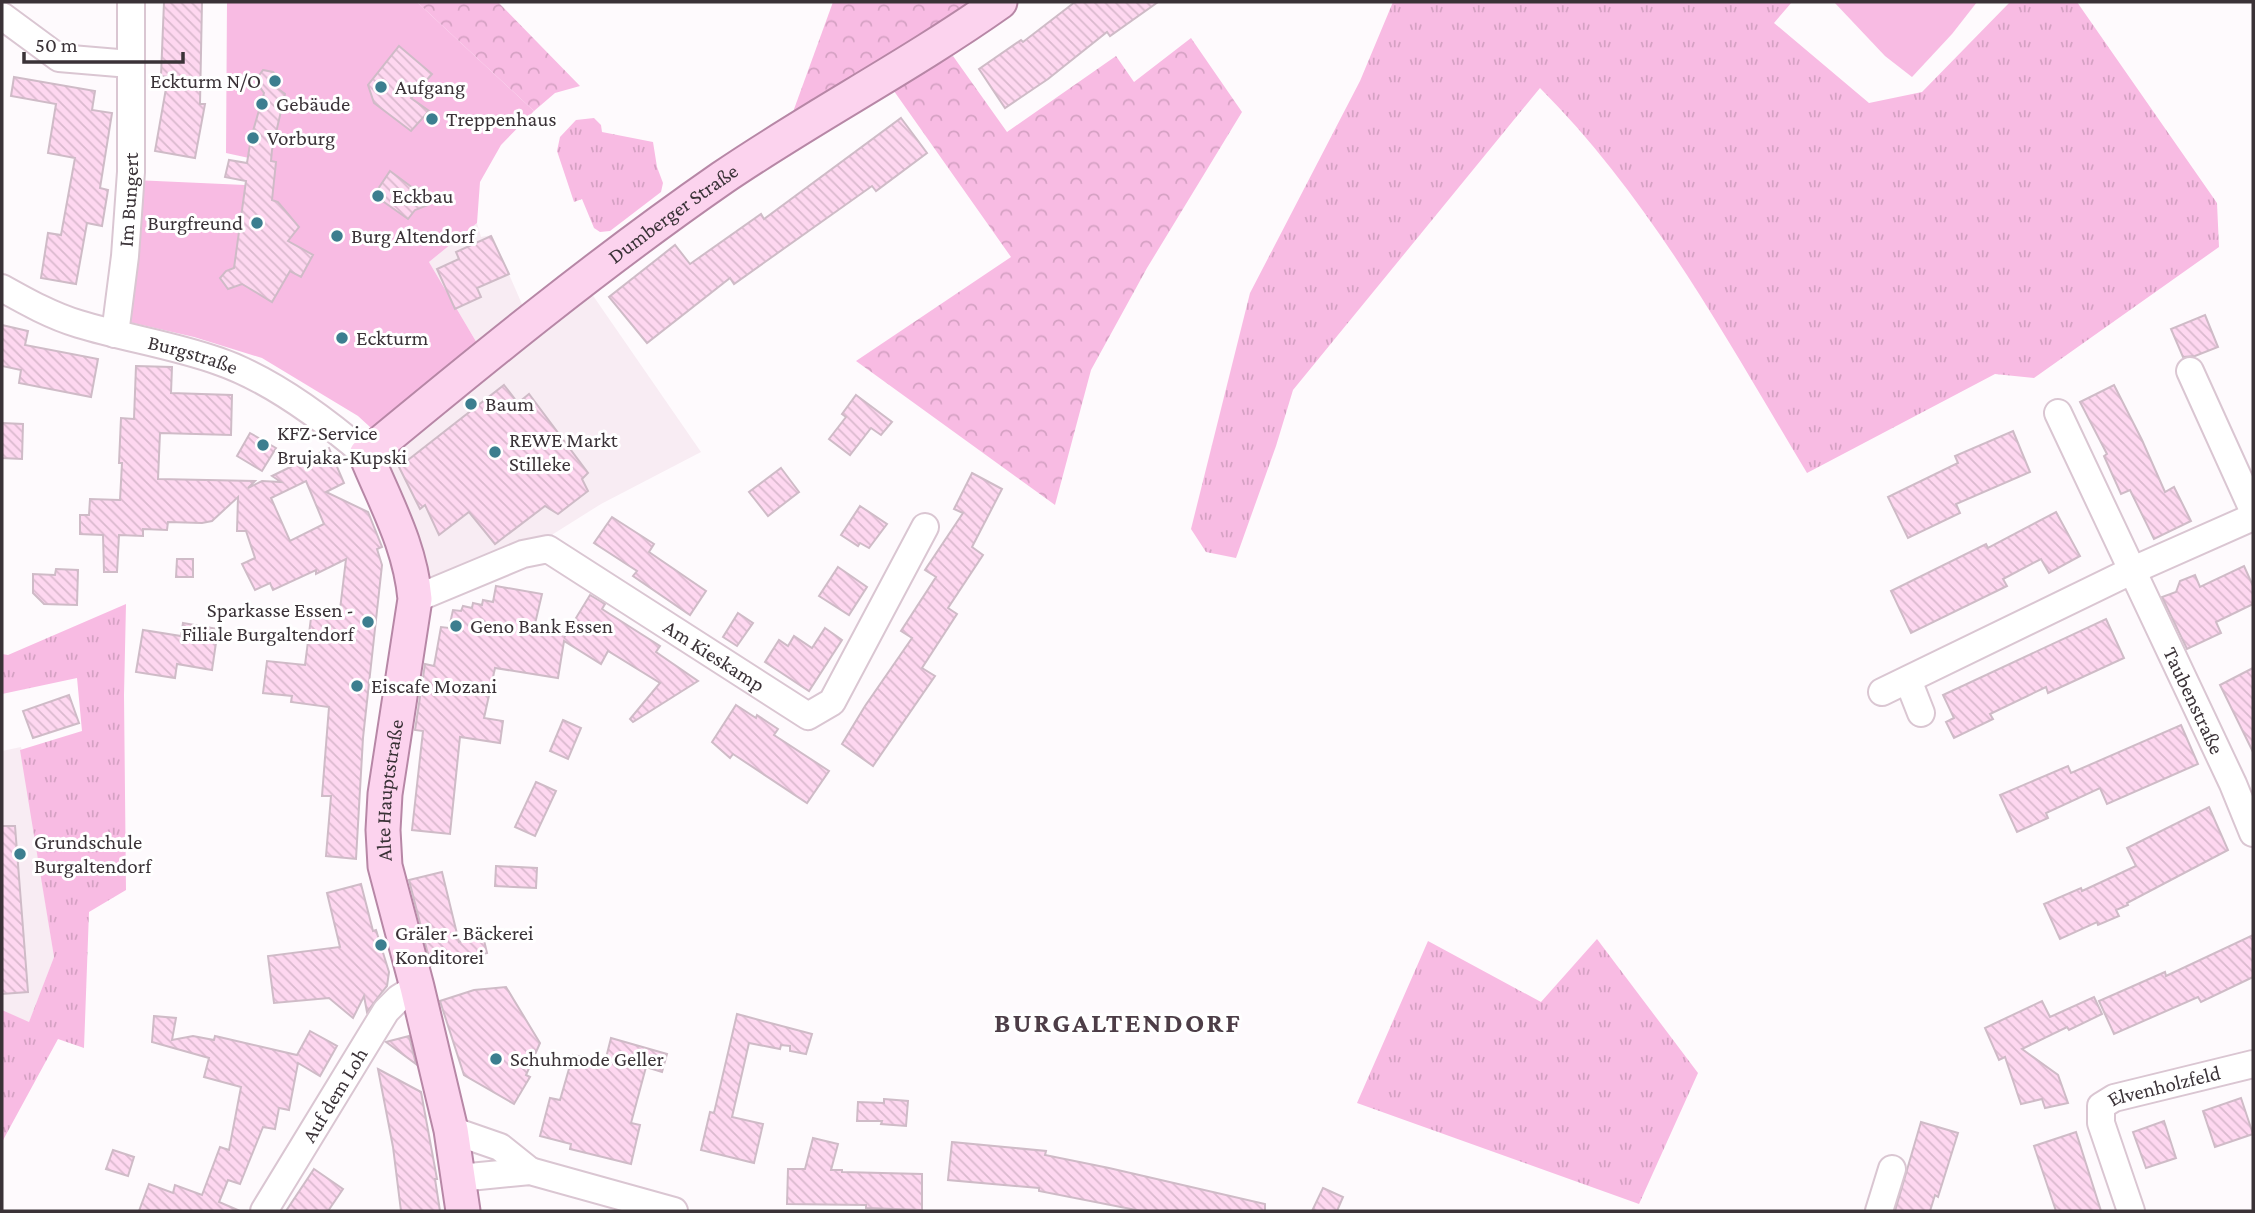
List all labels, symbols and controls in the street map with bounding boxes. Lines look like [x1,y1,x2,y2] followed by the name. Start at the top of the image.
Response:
[24,21,184,65] scale bar
[35,33,78,57] text: 50 m
[150,69,261,93] place label: Eckturm N/O
[267,73,283,89] marker: Eckturm N/O
[395,75,465,99] place label: Aufgang
[373,79,389,95] marker: Aufgang
[276,92,350,116] place label: Gebäude
[254,96,270,112] marker: Gebäude
[446,107,557,131] place label: Treppenhaus
[424,111,440,127] marker: Treppenhaus
[267,126,335,150] place label: Vorburg
[245,130,261,146] marker: Vorburg
[114,151,143,248] street label: Im Bungert
[603,159,743,268] street label: Dumberger Straße
[392,184,453,208] place label: Eckbau
[370,188,386,204] marker: Eckbau
[147,211,243,235] place label: Burgfreund
[249,215,265,231] marker: Burgfreund
[351,224,477,248] place label: Burg Altendorf
[329,228,345,244] marker: Burg Altendorf
[356,326,429,350] place label: Eckturm
[145,330,241,379] street label: Burgstraße
[334,330,350,346] marker: Eckturm
[485,392,534,416] place label: Baum
[463,396,479,412] marker: Baum
[277,421,407,469] place label: KFZ-Service Brujaka-Kupski
[509,428,619,476] place label: REWE Markt Stilleke
[255,437,271,453] marker: KFZ-Service Brujaka-Kupski
[487,444,503,460] marker: REWE Markt Stilleke
[181,598,356,646] place label: Sparkasse Essen - Filiale Burgaltendorf
[360,614,376,630] marker: Sparkasse Essen - Filiale Burgaltendorf
[470,614,613,638] place label: Geno Bank Essen
[659,614,769,697] street label: Am Kieskamp
[448,618,464,634] marker: Geno Bank Essen
[2158,643,2229,758] street label: Taubenstraße
[371,674,498,698] place label: Eiscafe Mozani
[349,678,365,694] marker: Eiscafe Mozani
[371,718,408,862] street label: Alte Hauptstraße
[34,830,153,878] place label: Grundschule Burgaltendorf
[12,846,28,862] marker: Grundschule Burgaltendorf
[395,921,534,969] place label: Gräler - Bäckerei Konditorei
[373,937,389,953] marker: Gräler - Bäckerei Konditorei
[994,1007,1242,1038] district label: BURGALTENDORF
[297,1043,373,1147] street label: Auf dem Loh
[510,1047,664,1071] place label: Schuhmode Geller
[488,1051,504,1067] marker: Schuhmode Geller
[2103,1060,2223,1111] street label: Elvenholzfeld

